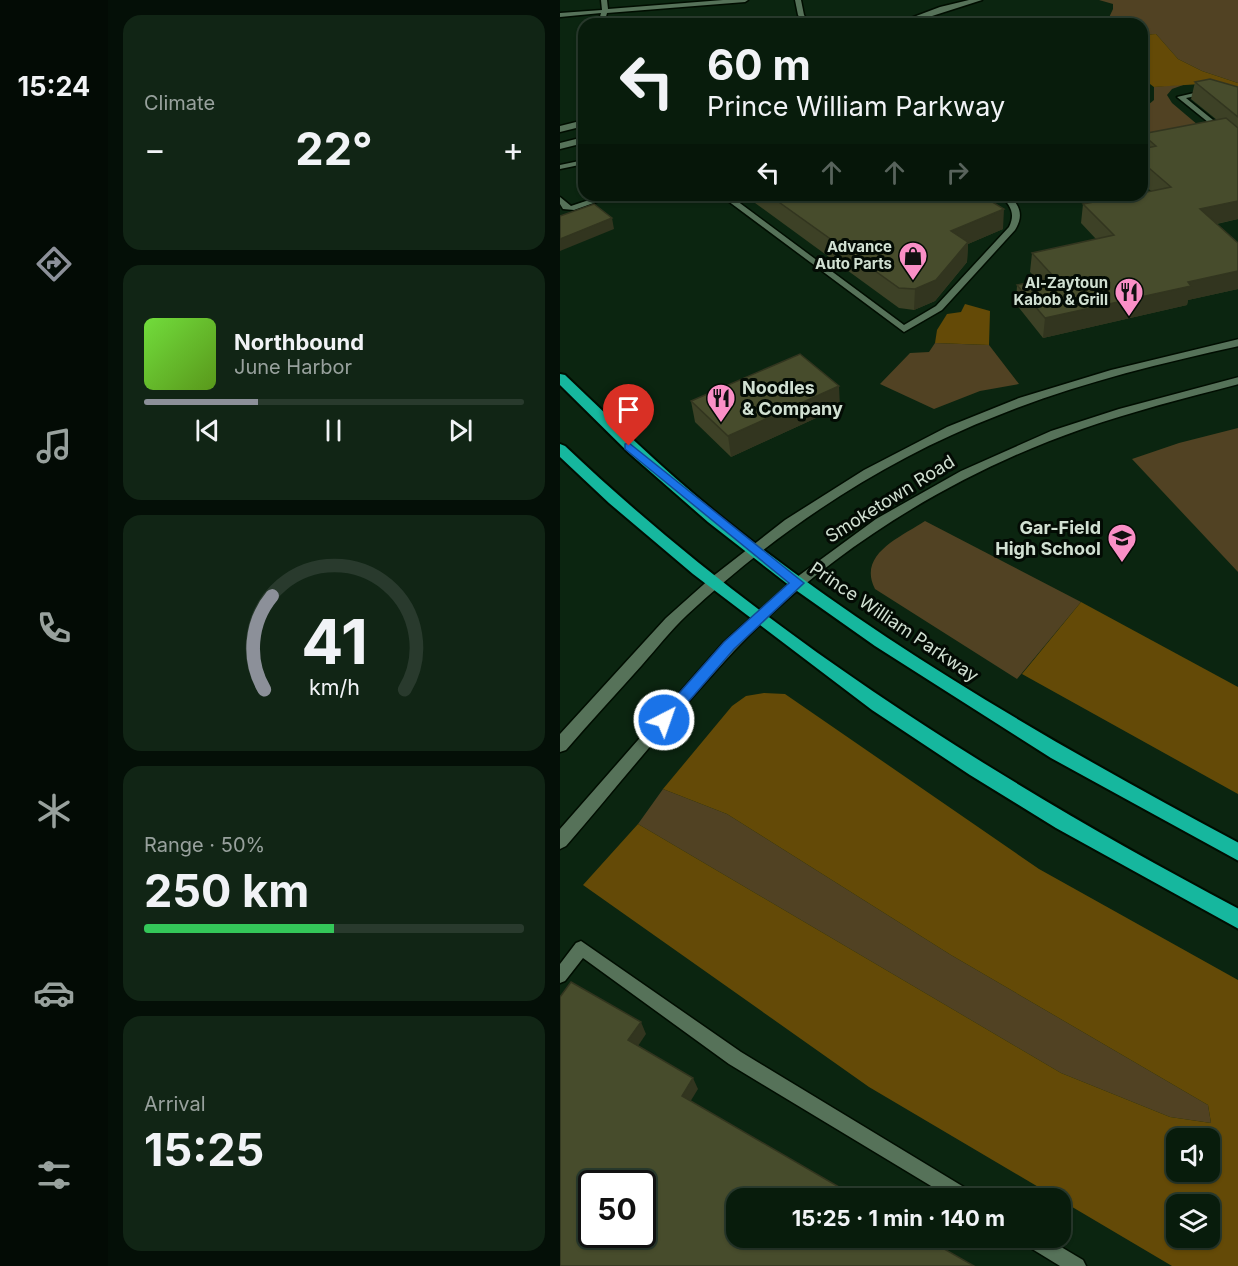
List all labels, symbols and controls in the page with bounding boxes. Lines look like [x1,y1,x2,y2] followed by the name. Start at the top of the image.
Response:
[707,39,811,90] text: 60 m
[608,42,686,120] icon: left
[18,70,90,103] text: 15:24
[707,90,1005,123] text: Prince William Parkway
[144,91,215,115] text: Climate
[295,121,373,176] text: 22°
[144,129,166,169] text: −
[502,129,524,169] text: +
[752,156,785,189] icon: left
[815,156,848,189] icon: ahead
[878,156,911,189] icon: ahead
[941,156,974,189] icon: right
[815,237,892,273] place label: Advance Auto Parts
[897,240,929,282] shop icon: Advance Auto Parts
[33,243,75,285] icon: directions
[1014,273,1108,309] place label: Al-Zaytoun Kabob & Grill
[1113,276,1145,318] restaurant icon: Al-Zaytoun Kabob & Grill
[234,329,364,355] text: Northbound
[234,355,352,379] text: June Harbor
[742,377,843,419] place label: Noodles & Company
[705,382,737,424] restaurant icon: Noodles & Company
[603,384,654,446] pin
[612,393,645,426] icon: arrive
[191,414,224,447] icon: previous
[317,414,350,447] icon: pause
[444,414,477,447] icon: next
[33,425,75,467] icon: music
[821,450,958,547] street label: Smoketown Road
[995,517,1101,559] place label: Gar-Field High School
[1106,522,1138,564] school or university icon: Gar-Field High School
[806,557,983,686] street label: Prince William Parkway
[301,604,367,679] text: 41
[33,607,75,649] icon: phone
[309,674,359,700] text: km/h
[632,688,696,752] position arrow
[33,790,75,832] icon: climate
[144,833,265,857] text: Range · 50%
[144,863,309,918] text: 250 km
[33,972,75,1014] icon: car
[144,1092,206,1116] text: Arrival
[144,1122,264,1177] text: 15:25
[1166,1128,1220,1248] map controls
[1166,1128,1220,1182] button: sound
[33,1154,75,1196] icon: filters
[578,1170,656,1248] speed limit sign: 50
[1166,1194,1220,1248] button: layers
[792,1205,1005,1231] text: 15:25 · 1 min · 140 m

